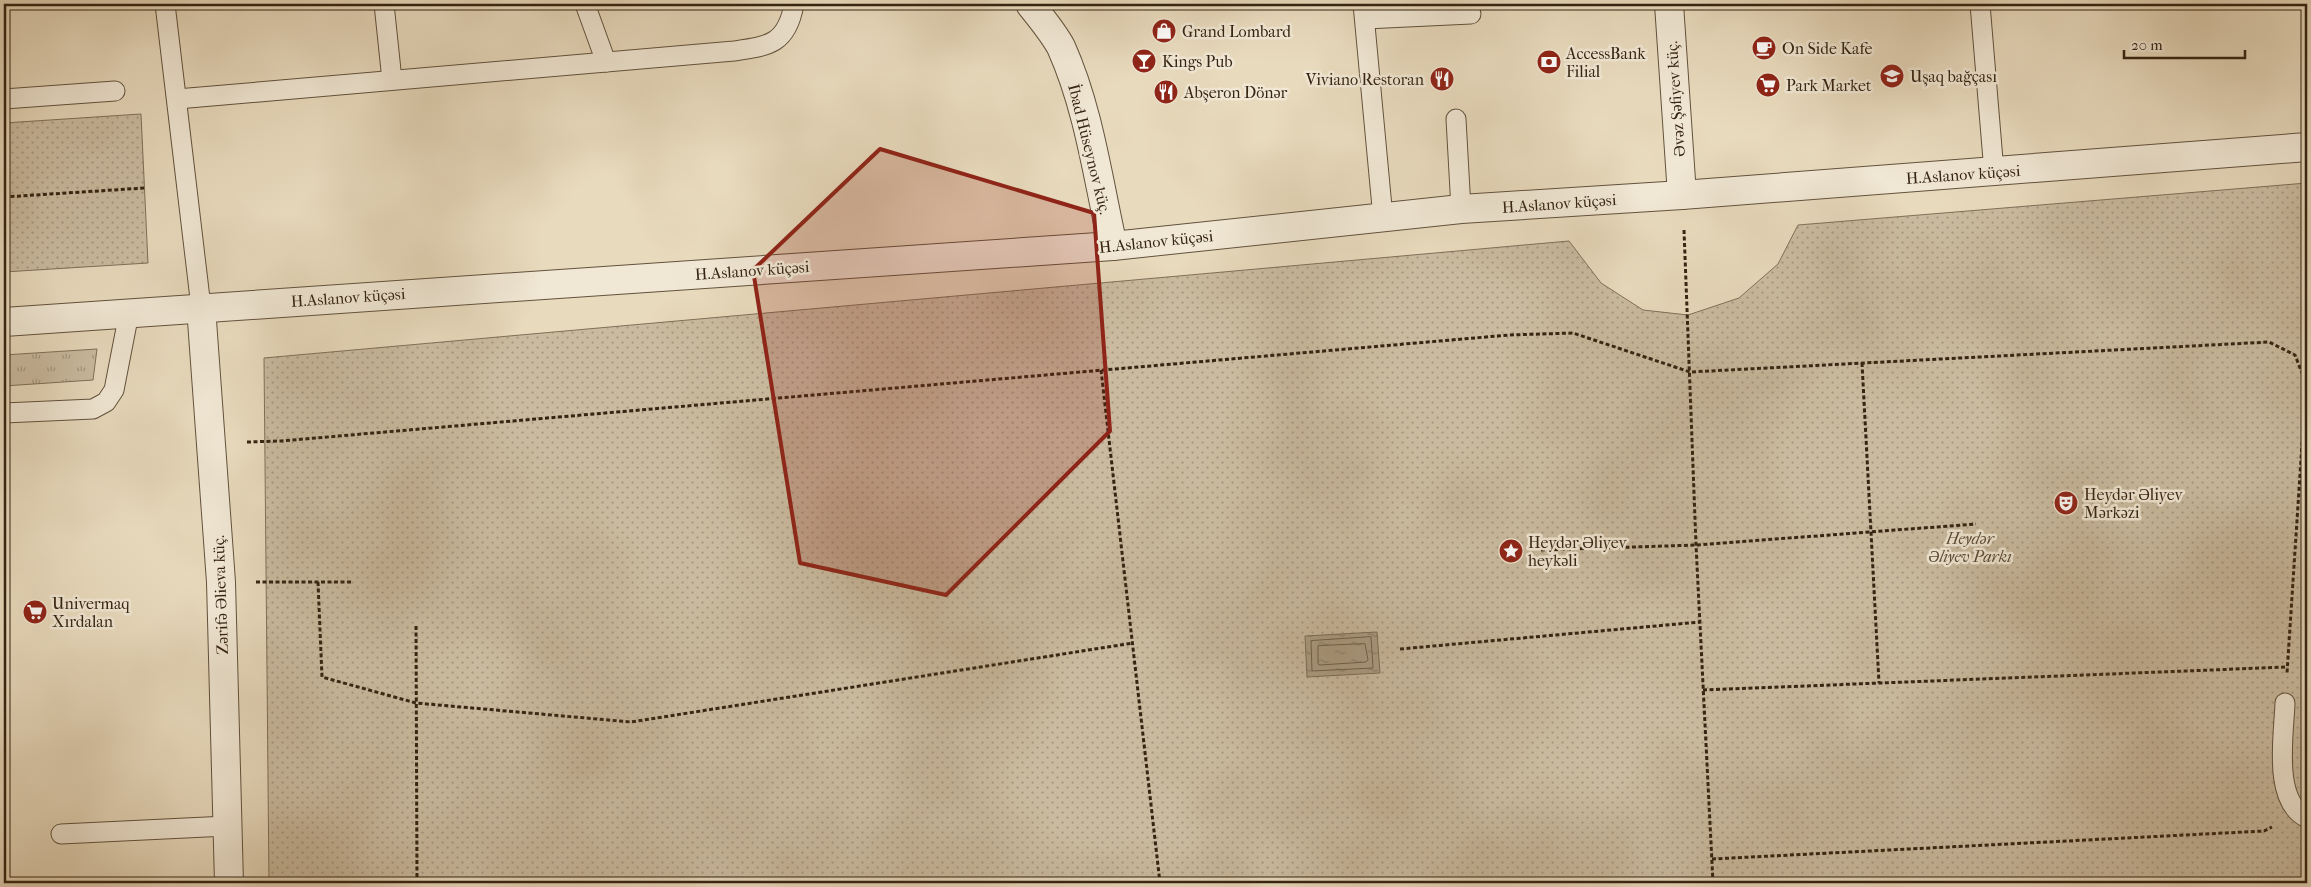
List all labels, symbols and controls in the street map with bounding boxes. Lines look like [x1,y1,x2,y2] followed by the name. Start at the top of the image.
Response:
[1151,18,1177,44] shop icon: Grand Lombard
[1182,22,1291,41] place label: Grand Lombard
[2124,28,2245,60] scale bar
[1751,35,1777,61] cafe icon: On Side Kafe
[2131,36,2163,54] text: 20 m
[1782,39,1873,58] place label: On Side Kafe
[1662,40,1689,158] street label: Əvəz Şəfiyev küç.
[1565,44,1646,81] place label: AccessBank Filial
[1131,48,1157,74] bar icon: Kings Pub
[1536,49,1562,75] bank icon: AccessBank Filial
[1162,52,1233,71] place label: Kings Pub
[1879,63,1905,89] school or university icon: Uşaq bağçası
[1429,66,1455,92] restaurant icon: Viviano Restoran
[1910,67,1997,87] place label: Uşaq bağçası
[1305,70,1425,89] place label: Viviano Restoran
[1755,72,1781,98] supermarket icon: Park Market
[1786,76,1872,95] place label: Park Market
[1153,79,1179,105] restaurant icon: Abşeron Dönər
[1064,82,1115,216] street label: İbad Hüseynov küç.
[1183,83,1288,103] place label: Abşeron Dönər
[1905,161,2021,188] street label: H.Aslanov küçəsi
[1501,190,1617,217] street label: H.Aslanov küçəsi
[1098,226,1214,257] street label: H.Aslanov küçəsi
[694,257,810,284] street label: H.Aslanov küçəsi
[290,284,406,311] street label: H.Aslanov küçəsi
[2084,485,2184,522] place label: Heydər Əliyev Mərkəzi
[2053,490,2079,516] theatre icon: Heydər Əliyev Mərkəzi
[1928,529,2012,566] park label: Heydər Əliyev Parkı
[1528,533,1628,570] place label: Heydər Əliyev heykəli
[209,535,232,655] street label: Zərifə Əlieva küç.
[1498,538,1524,564] place icon: Heydər Əliyev heykəli
[52,594,130,631] place label: Univermaq Xırdalan
[22,599,48,625] supermarket icon: Univermaq Xırdalan

